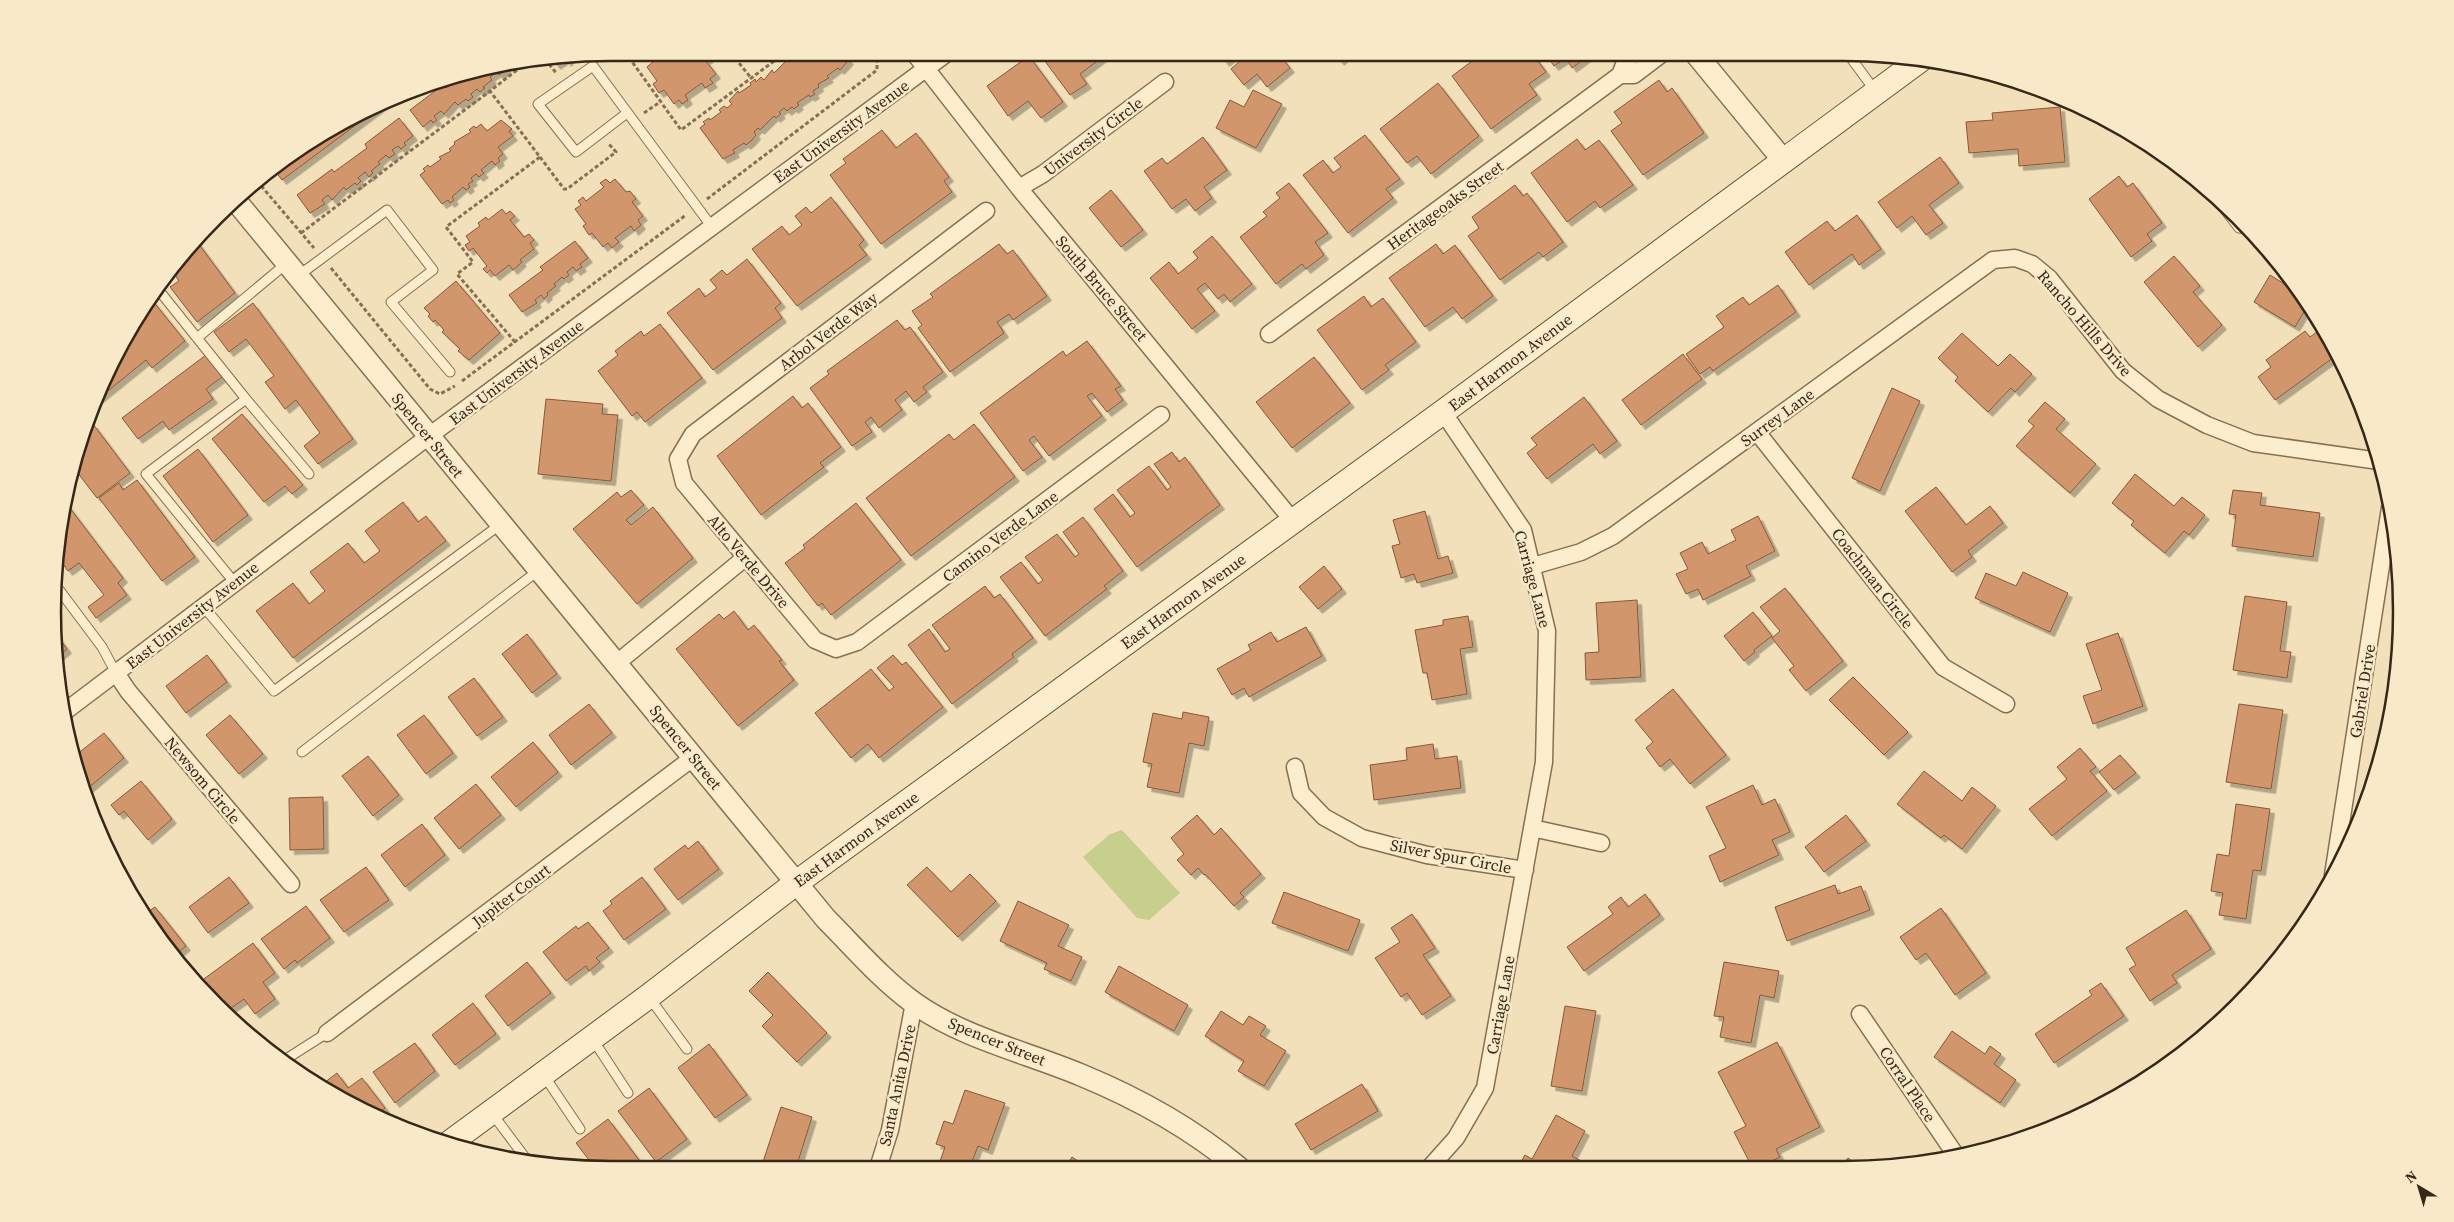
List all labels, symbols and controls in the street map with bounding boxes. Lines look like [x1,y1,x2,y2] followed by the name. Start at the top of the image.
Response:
[769,74,913,188] street label: East University Avenue
[1039,91,1147,181] street label: University Circle
[1382,155,1508,255] street label: Heritageoaks Street
[1051,230,1153,346] street label: South Bruce Street
[2033,265,2137,381] street label: Rancho Hills Drive
[774,286,883,375] street label: Arbol Verde Way
[1444,308,1576,416] street label: East Harmon Avenue
[444,314,588,430] street label: East University Avenue
[1736,383,1818,451] street label: Surrey Lane
[387,388,469,483] street label: Spencer Street
[938,485,1062,587] street label: Camino Verde Lane
[703,509,795,613] street label: Alto Verde Drive
[1827,523,1919,633] street label: Coachman Circle
[1509,528,1557,630] street label: Carriage Lane
[1116,548,1250,654] street label: East Harmon Avenue
[121,556,263,674] street label: East University Avenue
[2344,642,2380,740] street label: Gabriel Drive
[645,700,727,795] street label: Spencer Street
[160,732,246,828] street label: Newsom Circle
[789,786,923,892] street label: East Harmon Avenue
[1389,833,1513,879] street label: Silver Spur Circle
[466,858,555,932] street label: Jupiter Court
[1480,954,1520,1056] street label: Carriage Lane
[945,1011,1050,1071] street label: Spencer Street
[873,1022,921,1148] street label: Santa Anita Drive
[1875,1042,1941,1126] street label: Corral Place
[2394,1162,2444,1212] north arrow
[2401,1166,2421,1188] text: N

